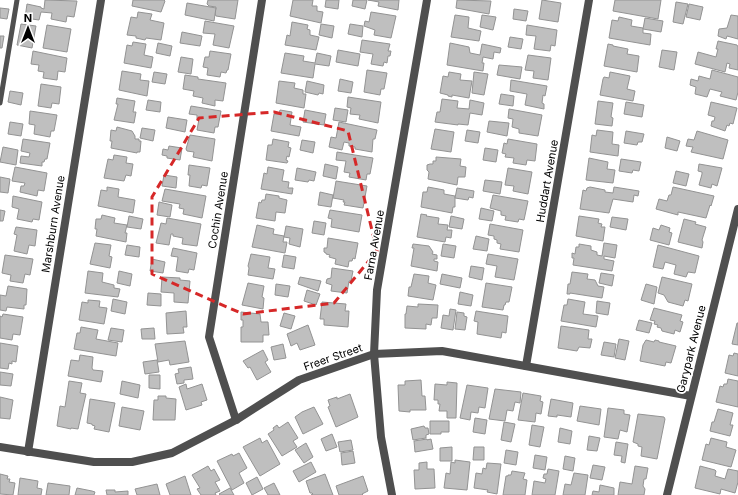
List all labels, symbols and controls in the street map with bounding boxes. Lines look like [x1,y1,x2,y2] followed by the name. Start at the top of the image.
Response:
[8,8,48,48] north arrow
[24,11,32,25] text: N
[533,138,561,224] street label: Huddart Avenue
[205,170,231,250] street label: Cochin Avenue
[38,174,68,274] street label: Marshburn Avenue
[361,209,387,281] street label: Farna Avenue
[673,304,709,394] street label: Garypark Avenue
[302,340,365,374] street label: Freer Street

